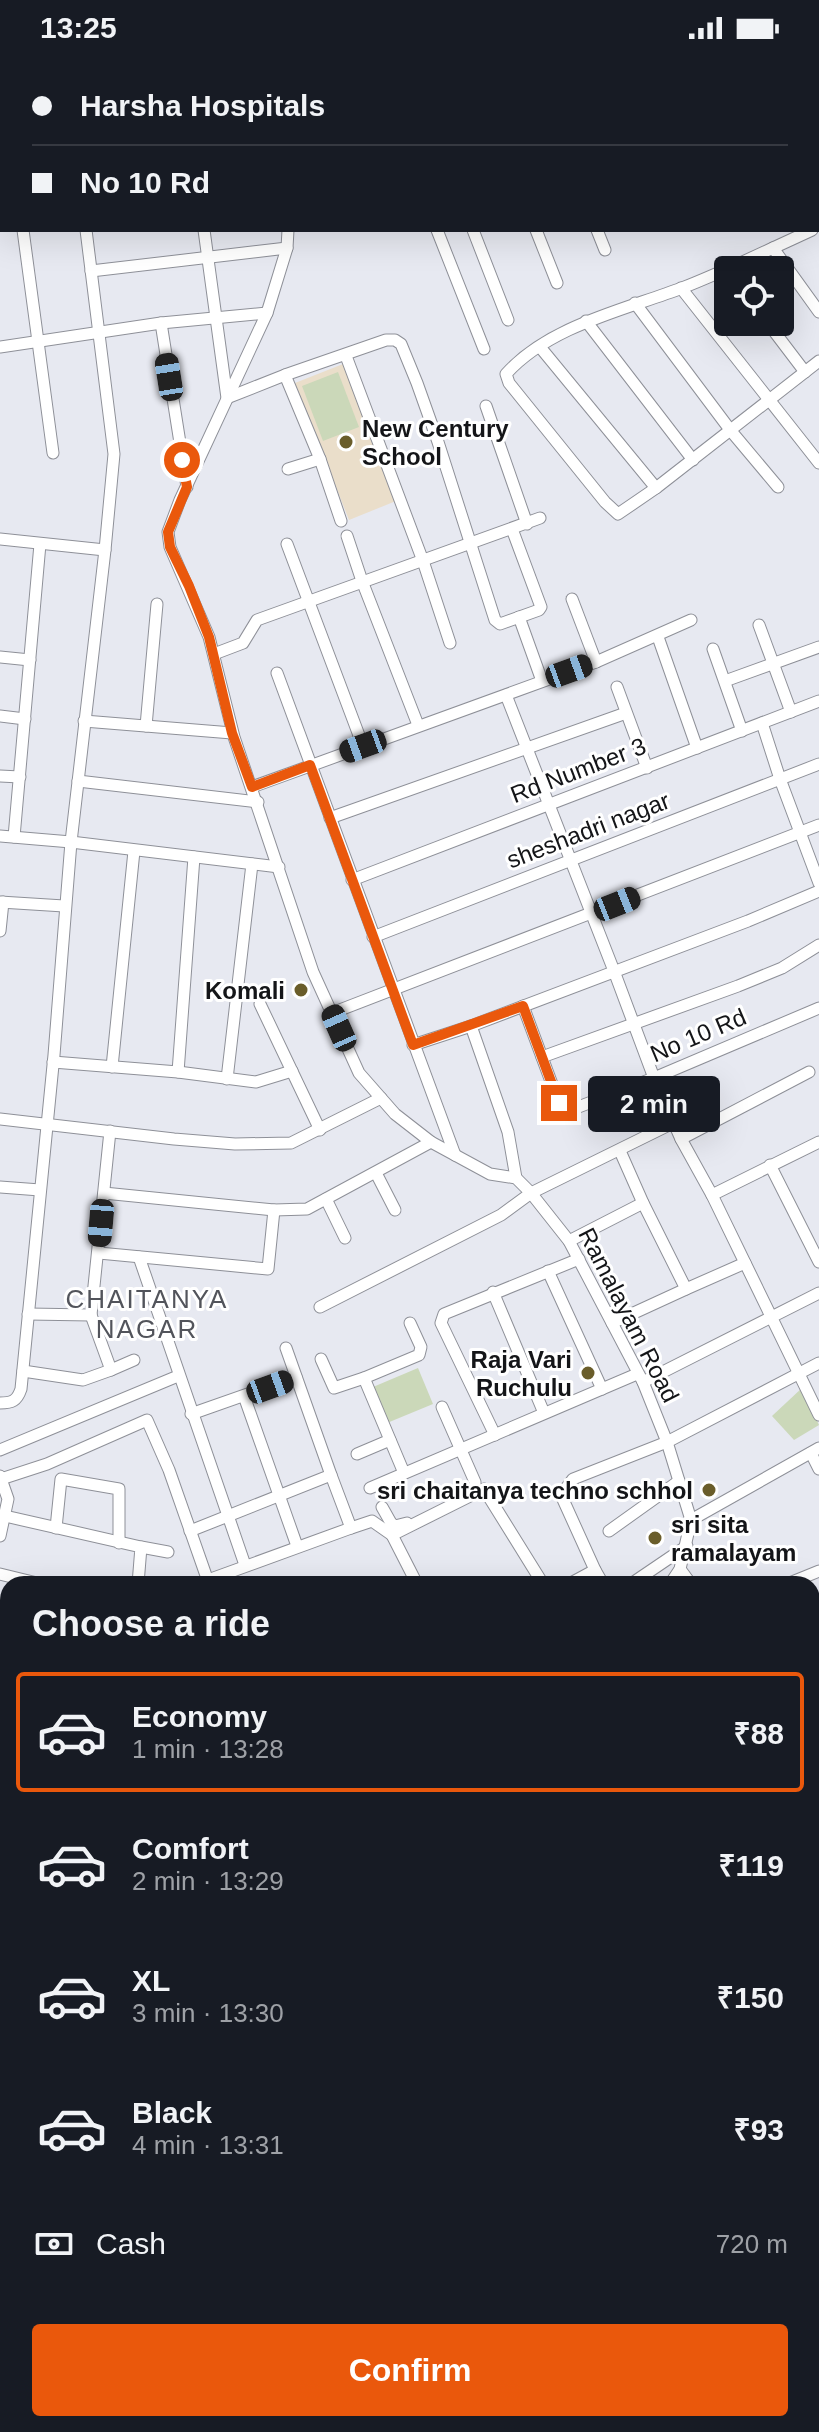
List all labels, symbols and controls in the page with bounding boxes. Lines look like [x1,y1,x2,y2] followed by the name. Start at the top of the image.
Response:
[40,11,117,44] text: 13:25
[80,89,325,122] text: Harsha Hospitals
[80,166,210,199] text: No 10 Rd
[714,256,794,336] map controls
[714,256,794,336] button: locate
[153,351,185,403] car
[362,415,509,470] place label: New Century School
[337,433,355,451] marker: New Century School
[164,442,200,478] route start
[542,652,596,690] car
[336,727,390,765] car
[507,732,649,808] street label: Rd Number 3
[503,787,673,873] street label: sheshadri nagar
[590,884,644,924] car
[205,977,285,1004] place label: Komali
[292,981,310,999] marker: Komali
[318,1001,360,1055] car
[646,1003,750,1067] street label: No 10 Rd
[587,1075,719,1131] callout: 2 min
[541,1085,577,1121] route end
[620,1089,688,1119] text: 2 min
[87,1198,115,1248] car
[573,1223,685,1407] street label: Ramalayam Road
[66,1284,228,1344] district label: CHAITANYA NAGAR
[471,1346,572,1401] place label: Raja Vari Ruchulu
[579,1364,597,1382] marker: Raja Vari Ruchulu
[243,1368,297,1406] car
[377,1477,693,1504] place label: sri chaitanya techno schhol
[700,1481,718,1499] marker: sri chaitanya techno schhol
[671,1511,796,1566] place label: sri sita ramalayam
[646,1529,664,1547] marker: sri sita ramalayam
[32,1603,270,1644] text: Choose a ride
[36,1696,108,1768] icon: car
[132,1700,267,1733] text: Economy
[733,1717,784,1750] text: ₹88
[132,1734,284,1764] text: 1 min · 13:28
[36,1828,108,1900] icon: car
[132,1832,249,1865] text: Comfort
[718,1849,784,1882] text: ₹119
[132,1866,284,1896] text: 2 min · 13:29
[36,1960,108,2032] icon: car
[132,1964,170,1997] text: XL
[717,1981,784,2014] text: ₹150
[132,1998,284,2028] text: 3 min · 13:30
[36,2092,108,2164] icon: car
[132,2096,212,2129] text: Black
[733,2113,784,2146] text: ₹93
[132,2130,284,2160] text: 4 min · 13:31
[32,2222,76,2266] icon: cash
[96,2227,166,2260] text: Cash
[716,2229,788,2259] text: 720 m
[32,2324,788,2416] button: Confirm

